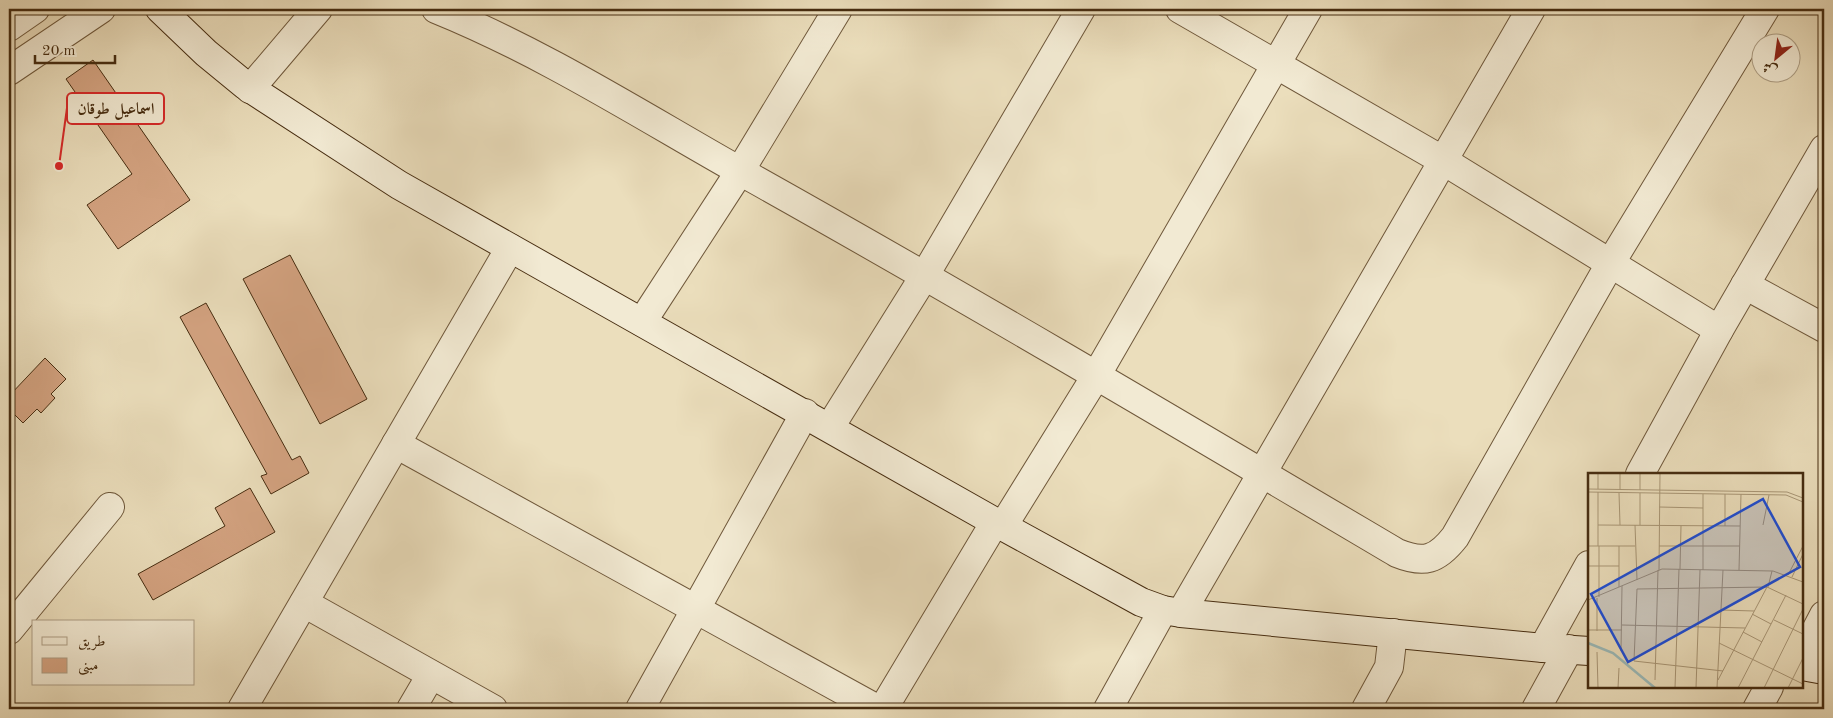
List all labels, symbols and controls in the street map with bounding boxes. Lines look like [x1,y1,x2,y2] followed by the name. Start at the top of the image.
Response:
[35,32,115,64] scale bar
[1750,32,1800,82] north arrow
[42,44,76,59] text: 20 m
[1761,59,1780,78] text: ش
[67,93,164,124] callout: اسماعيل طوقان
[78,101,154,120] text: اسماعيل طوقان
[1588,473,1803,688] inset map
[32,620,195,686] legend
[78,635,105,651] text: طريق
[78,659,98,676] text: مبنى

